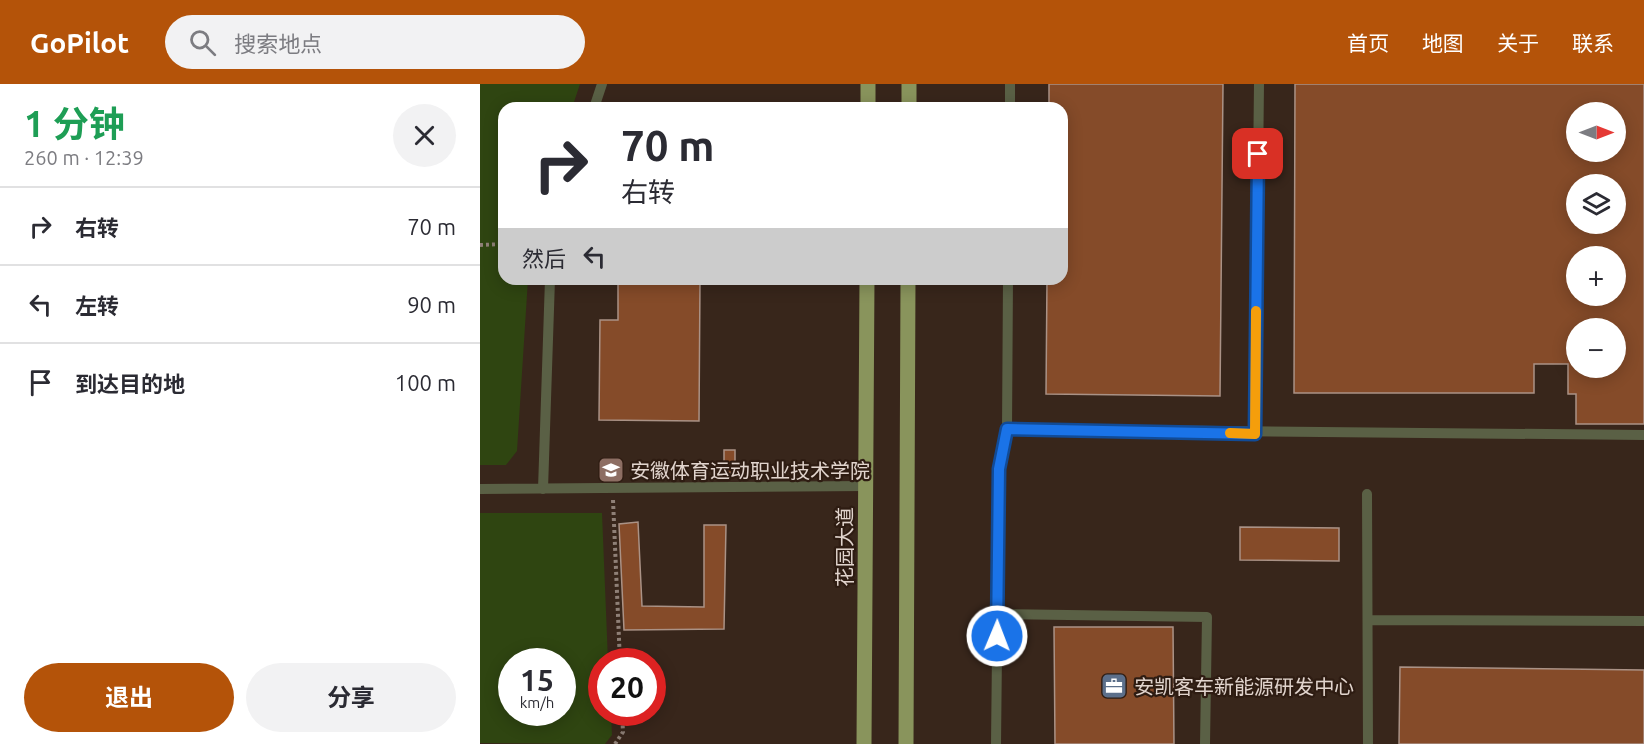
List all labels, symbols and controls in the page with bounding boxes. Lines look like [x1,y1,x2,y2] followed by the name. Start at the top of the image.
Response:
[165,15,585,69] search box
[186,26,219,59] icon: search
[30,27,129,58] text: GoPilot
[234,31,322,56] text: 搜索地点
[1347,31,1389,55] text: 首页
[1422,31,1464,55] text: 地图
[1497,31,1539,55] text: 关于
[1572,31,1614,55] text: 联系
[1566,102,1626,162] north arrow
[1566,102,1626,378] map controls
[24,103,125,144] text: 1 分钟
[393,104,456,167] button: close
[621,122,715,169] text: 70 m
[522,126,600,204] icon: right
[1232,128,1283,179] pin
[1241,137,1274,170] icon: arrive
[24,146,144,169] text: 260 m · 12:39
[1566,174,1626,234] button: layers
[621,177,675,207] text: 右转
[24,210,57,243] icon: right
[407,214,456,239] text: 70 m
[75,215,119,240] text: 右转
[578,240,611,273] icon: left
[522,246,566,271] text: 然后
[1566,246,1626,306] button: +
[24,288,57,321] icon: left
[407,292,456,317] text: 90 m
[75,293,119,318] text: 左转
[1566,318,1626,378] button: −
[24,366,57,399] icon: arrive
[395,370,456,395] text: 100 m
[75,371,185,396] text: 到达目的地
[596,455,626,485] school or university icon: 安徽体育运动职业技术学院
[630,459,870,482] place label: 安徽体育运动职业技术学院
[833,507,856,587] street label: 花园大道
[965,604,1029,668] position arrow
[588,648,666,726] speed limit sign: 20
[24,663,234,732] button: 退出
[246,663,456,732] button: 分享
[520,663,554,697] text: 15
[1099,671,1129,701] office icon: 安凯客车新能源研发中心
[1134,675,1354,698] place label: 安凯客车新能源研发中心
[520,694,554,711] text: km/h

